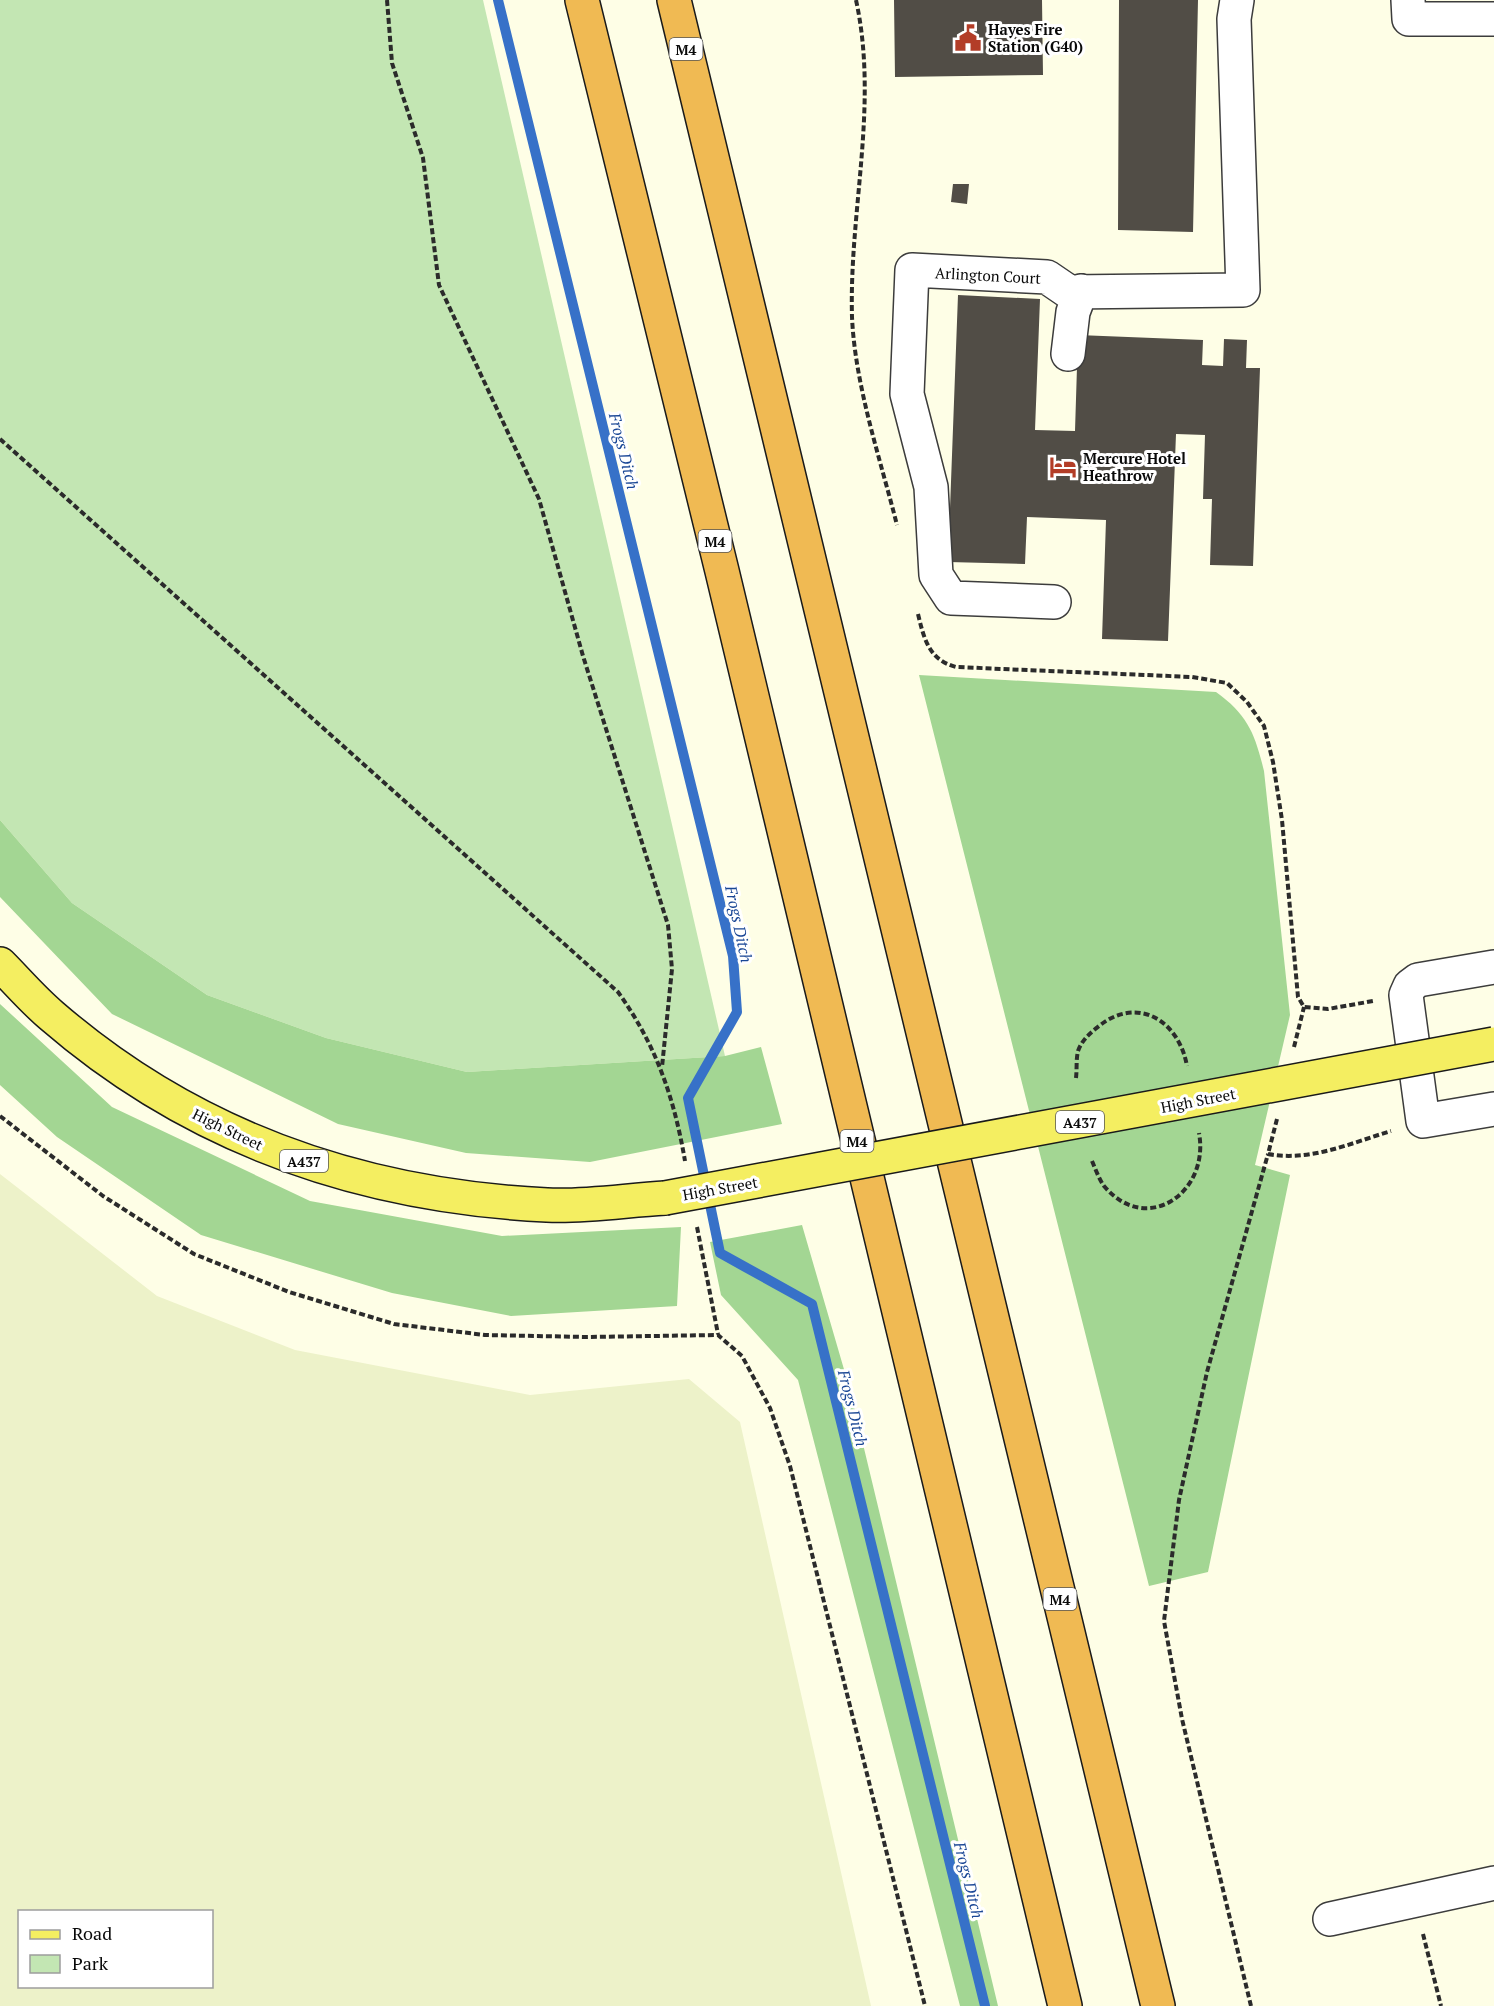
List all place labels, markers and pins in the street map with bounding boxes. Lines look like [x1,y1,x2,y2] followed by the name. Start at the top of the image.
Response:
[988,19,1083,56] place label: Hayes Fire Station (G40)
[953,23,983,53] public building icon: Hayes Fire Station (G40)
[1083,448,1186,485] place label: Mercure Hotel Heathrow
[1048,452,1078,482] hotel icon: Mercure Hotel Heathrow

